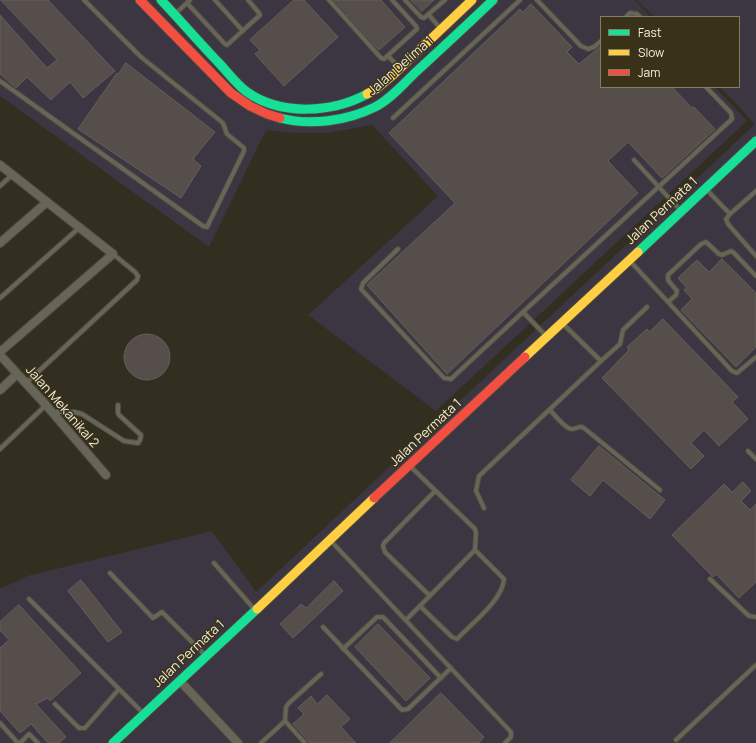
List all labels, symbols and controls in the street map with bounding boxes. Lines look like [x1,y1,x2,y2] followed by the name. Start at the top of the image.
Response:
[600,16,740,88] legend
[638,24,662,41] text: Fast
[365,33,437,99] street label: Jalan Delima 1
[638,44,664,61] text: Slow
[638,64,660,81] text: Jam
[623,174,701,248] street label: Jalan Permata 1
[22,363,102,451] street label: Jalan Mekanikal 2
[387,396,465,470] street label: Jalan Permata 1
[150,617,228,691] street label: Jalan Permata 1

